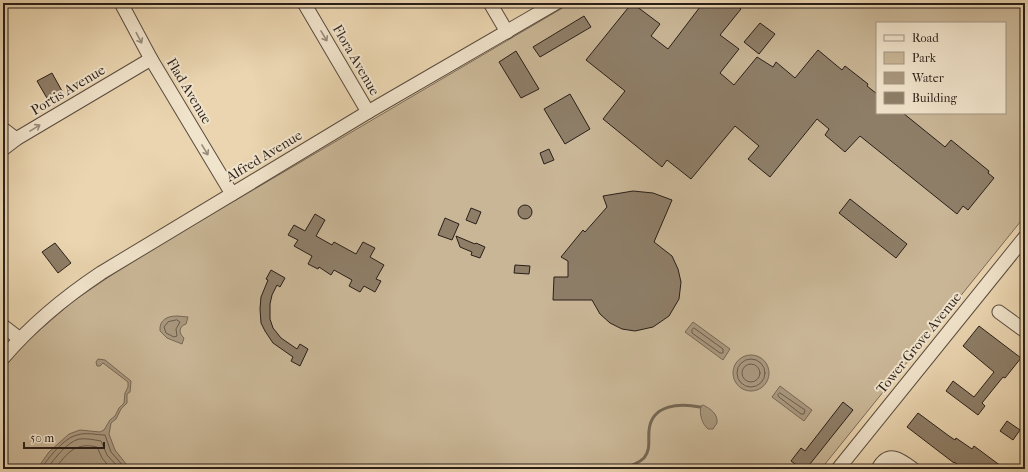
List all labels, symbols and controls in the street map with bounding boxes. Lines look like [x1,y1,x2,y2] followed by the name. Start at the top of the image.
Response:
[329,22,383,99] street label: Flora Avenue
[876,22,1006,114] legend
[321,30,329,42] one-way arrow
[136,31,144,43] one-way arrow
[912,31,939,45] text: Road
[912,51,937,65] text: Park
[163,55,215,127] street label: Flad Avenue
[28,61,108,119] street label: Portis Avenue
[911,71,945,85] text: Water
[912,91,957,105] text: Building
[29,123,41,131] one-way arrow
[222,126,305,186] street label: Alfred Avenue
[201,144,209,156] one-way arrow
[873,289,965,397] street label: Tower Grove Avenue
[24,424,104,450] scale bar
[30,431,54,445] text: 50 m

